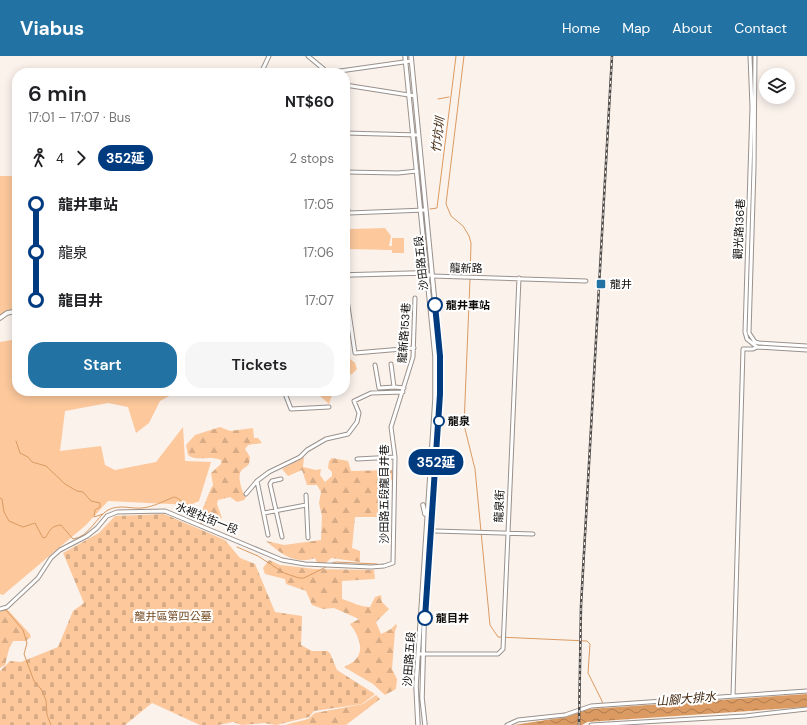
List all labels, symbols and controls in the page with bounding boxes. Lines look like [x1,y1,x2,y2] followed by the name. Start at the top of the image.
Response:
[20,16,84,41] text: Viabus
[562,19,600,37] text: Home
[622,19,650,37] text: Map
[672,19,712,37] text: About
[734,19,787,37] text: Contact
[759,68,795,104] map controls
[759,68,795,104] button: layers
[28,79,87,108] text: 6 min
[285,92,334,112] text: NT$60
[28,109,131,126] text: 17:01 – 17:07 · Bus
[428,114,448,154] water label: 竹坑圳
[28,147,50,169] icon: walk
[70,147,92,169] icon: forward
[106,149,145,167] text: 352延
[56,150,64,167] text: 4
[290,150,334,167] text: 2 stops
[58,195,118,215] text: 龍井車站
[304,196,334,213] text: 17:05
[730,198,748,260] street label: 觀光路136巷
[411,235,431,291] street label: 沙田路五段
[58,243,88,263] text: 龍泉
[303,244,334,261] text: 17:06
[449,261,483,275] street label: 龍新路
[610,277,632,291] place label: 龍井
[595,278,607,290] marker: 龍井
[58,291,103,311] text: 龍目井
[305,292,334,309] text: 17:07
[427,297,443,313] marker: 龍井車站
[446,298,490,312] place label: 龍井車站
[395,302,413,364] street label: 龍新路153巷
[28,342,177,388] button: Start
[185,342,334,388] button: Tickets
[448,414,470,428] place label: 龍泉
[433,415,445,427] marker: 龍泉
[377,445,391,544] street label: 沙田路五段龍目井巷
[408,449,464,475] line badge: 352延
[416,453,456,471] text: 352延
[491,489,507,523] street label: 龍泉街
[174,499,240,537] street label: 水裡社街一段
[135,609,212,623] park label: 龍井區第四公墓
[417,610,433,626] marker: 龍目井
[436,611,469,625] place label: 龍目井
[400,631,418,687] street label: 沙田路五段
[655,688,718,710] water label: 山腳大排水

